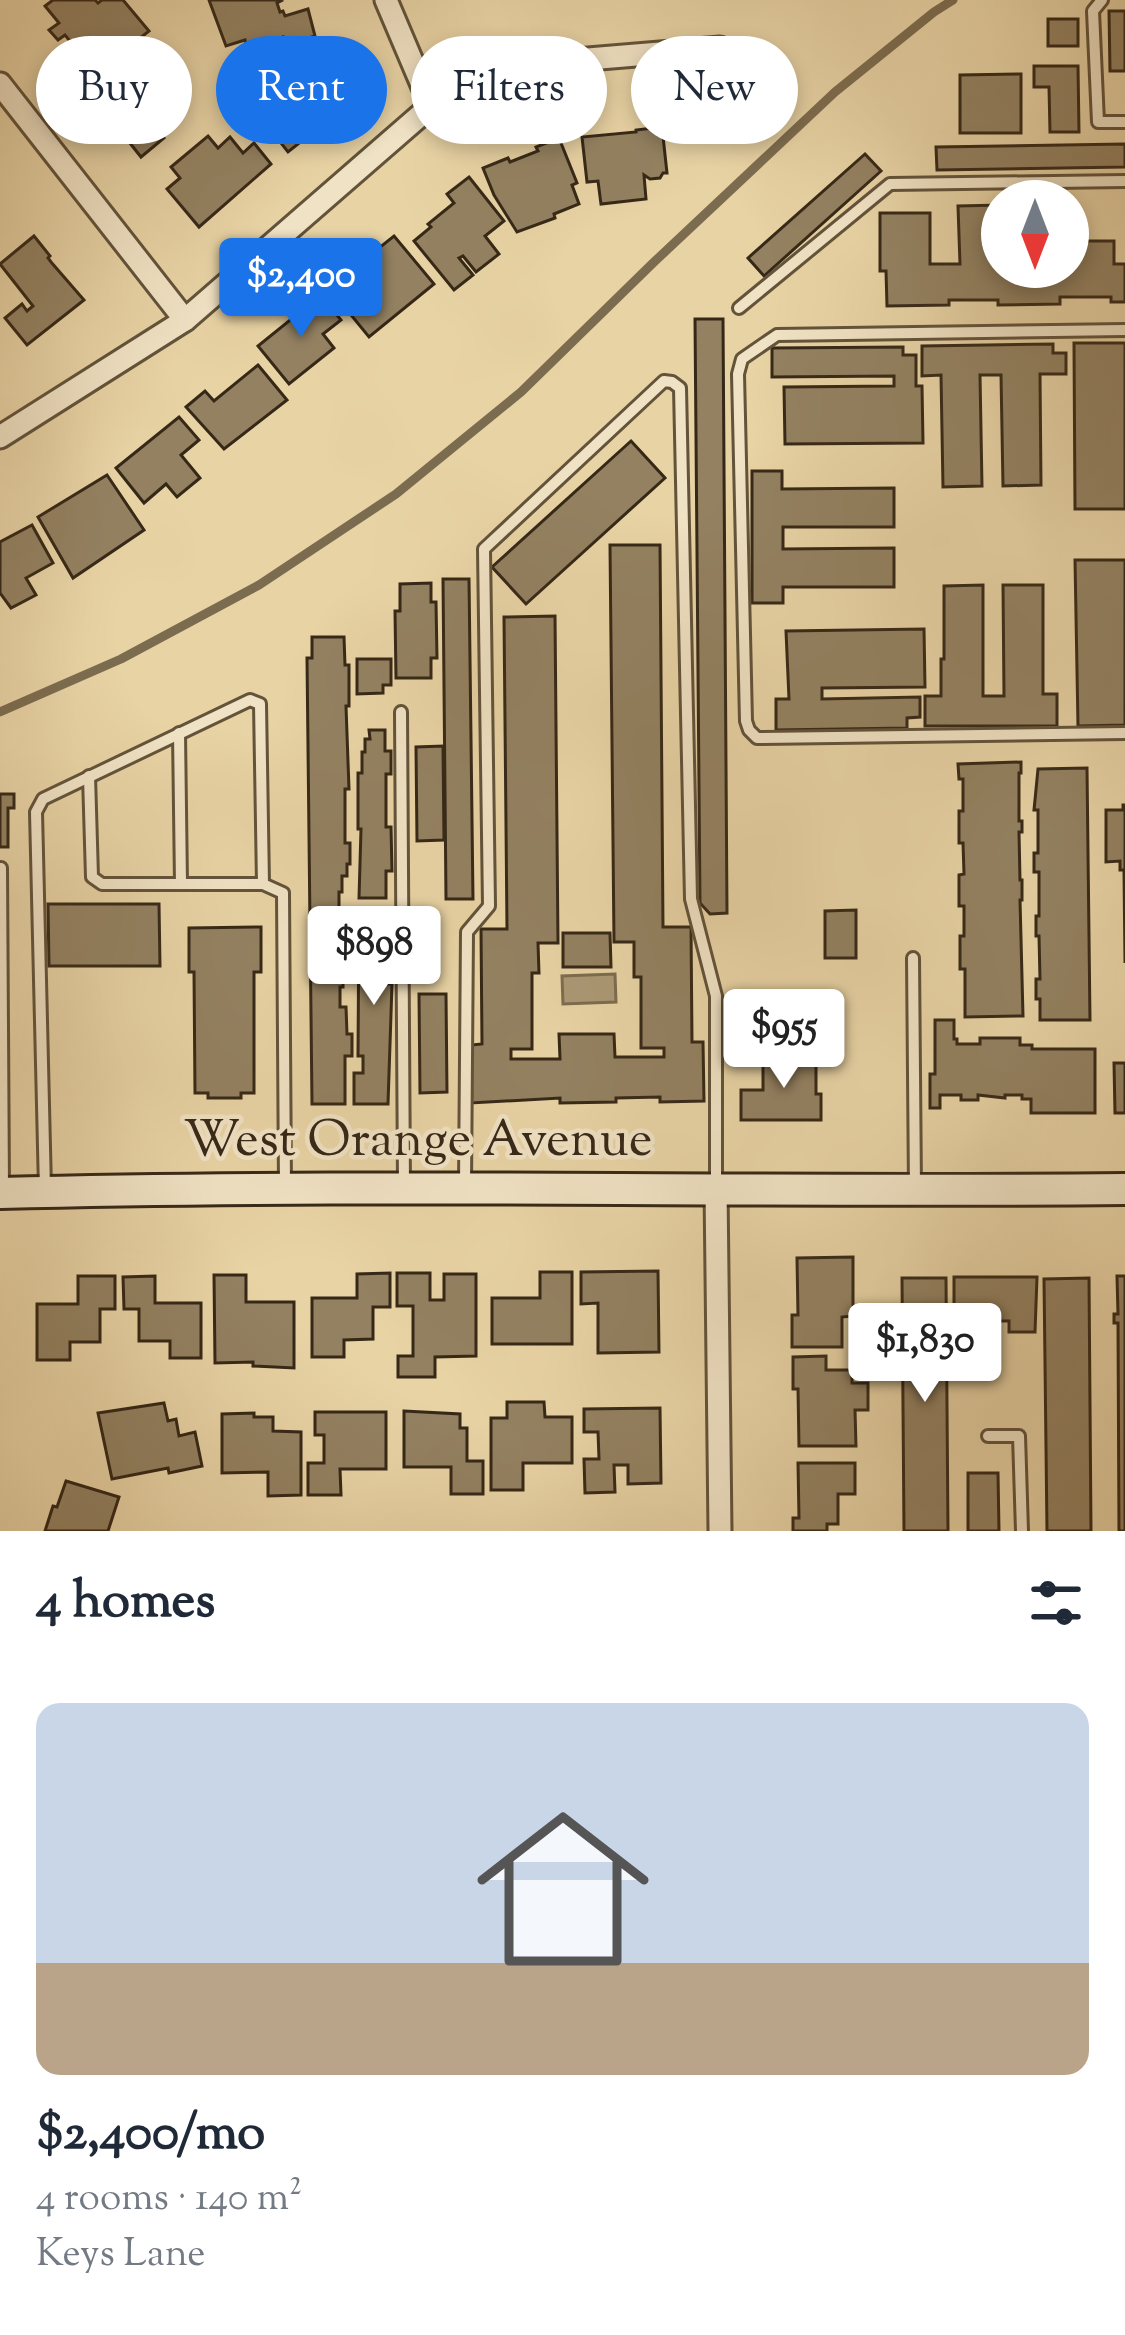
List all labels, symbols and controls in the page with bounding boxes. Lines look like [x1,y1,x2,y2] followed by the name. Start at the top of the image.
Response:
[36,36,192,144] chip: Buy
[216,36,387,144] chip: Rent
[411,36,607,144] chip: Filters
[631,36,798,144] chip: New
[981,180,1089,288] north arrow
[981,180,1089,288] map controls
[203,238,399,340] pin: $2,400
[246,249,356,305] text: $2,400
[303,906,445,1008] pin: $898
[335,917,413,973] text: $898
[713,989,855,1091] pin: $955
[750,1000,818,1056] text: $955
[183,1106,653,1179] street label: West Orange Avenue
[827,1303,1023,1405] pin: $1,830
[875,1314,975,1370] text: $1,830
[36,1567,215,1640] text: 4 homes
[1023,1570,1089,1636] icon: filters
[455,1781,671,1997] icon: home
[36,2099,265,2172] text: $2,400/mo
[36,2172,302,2228] text: 4 rooms · 140 m²
[36,2228,206,2284] text: Keys Lane

